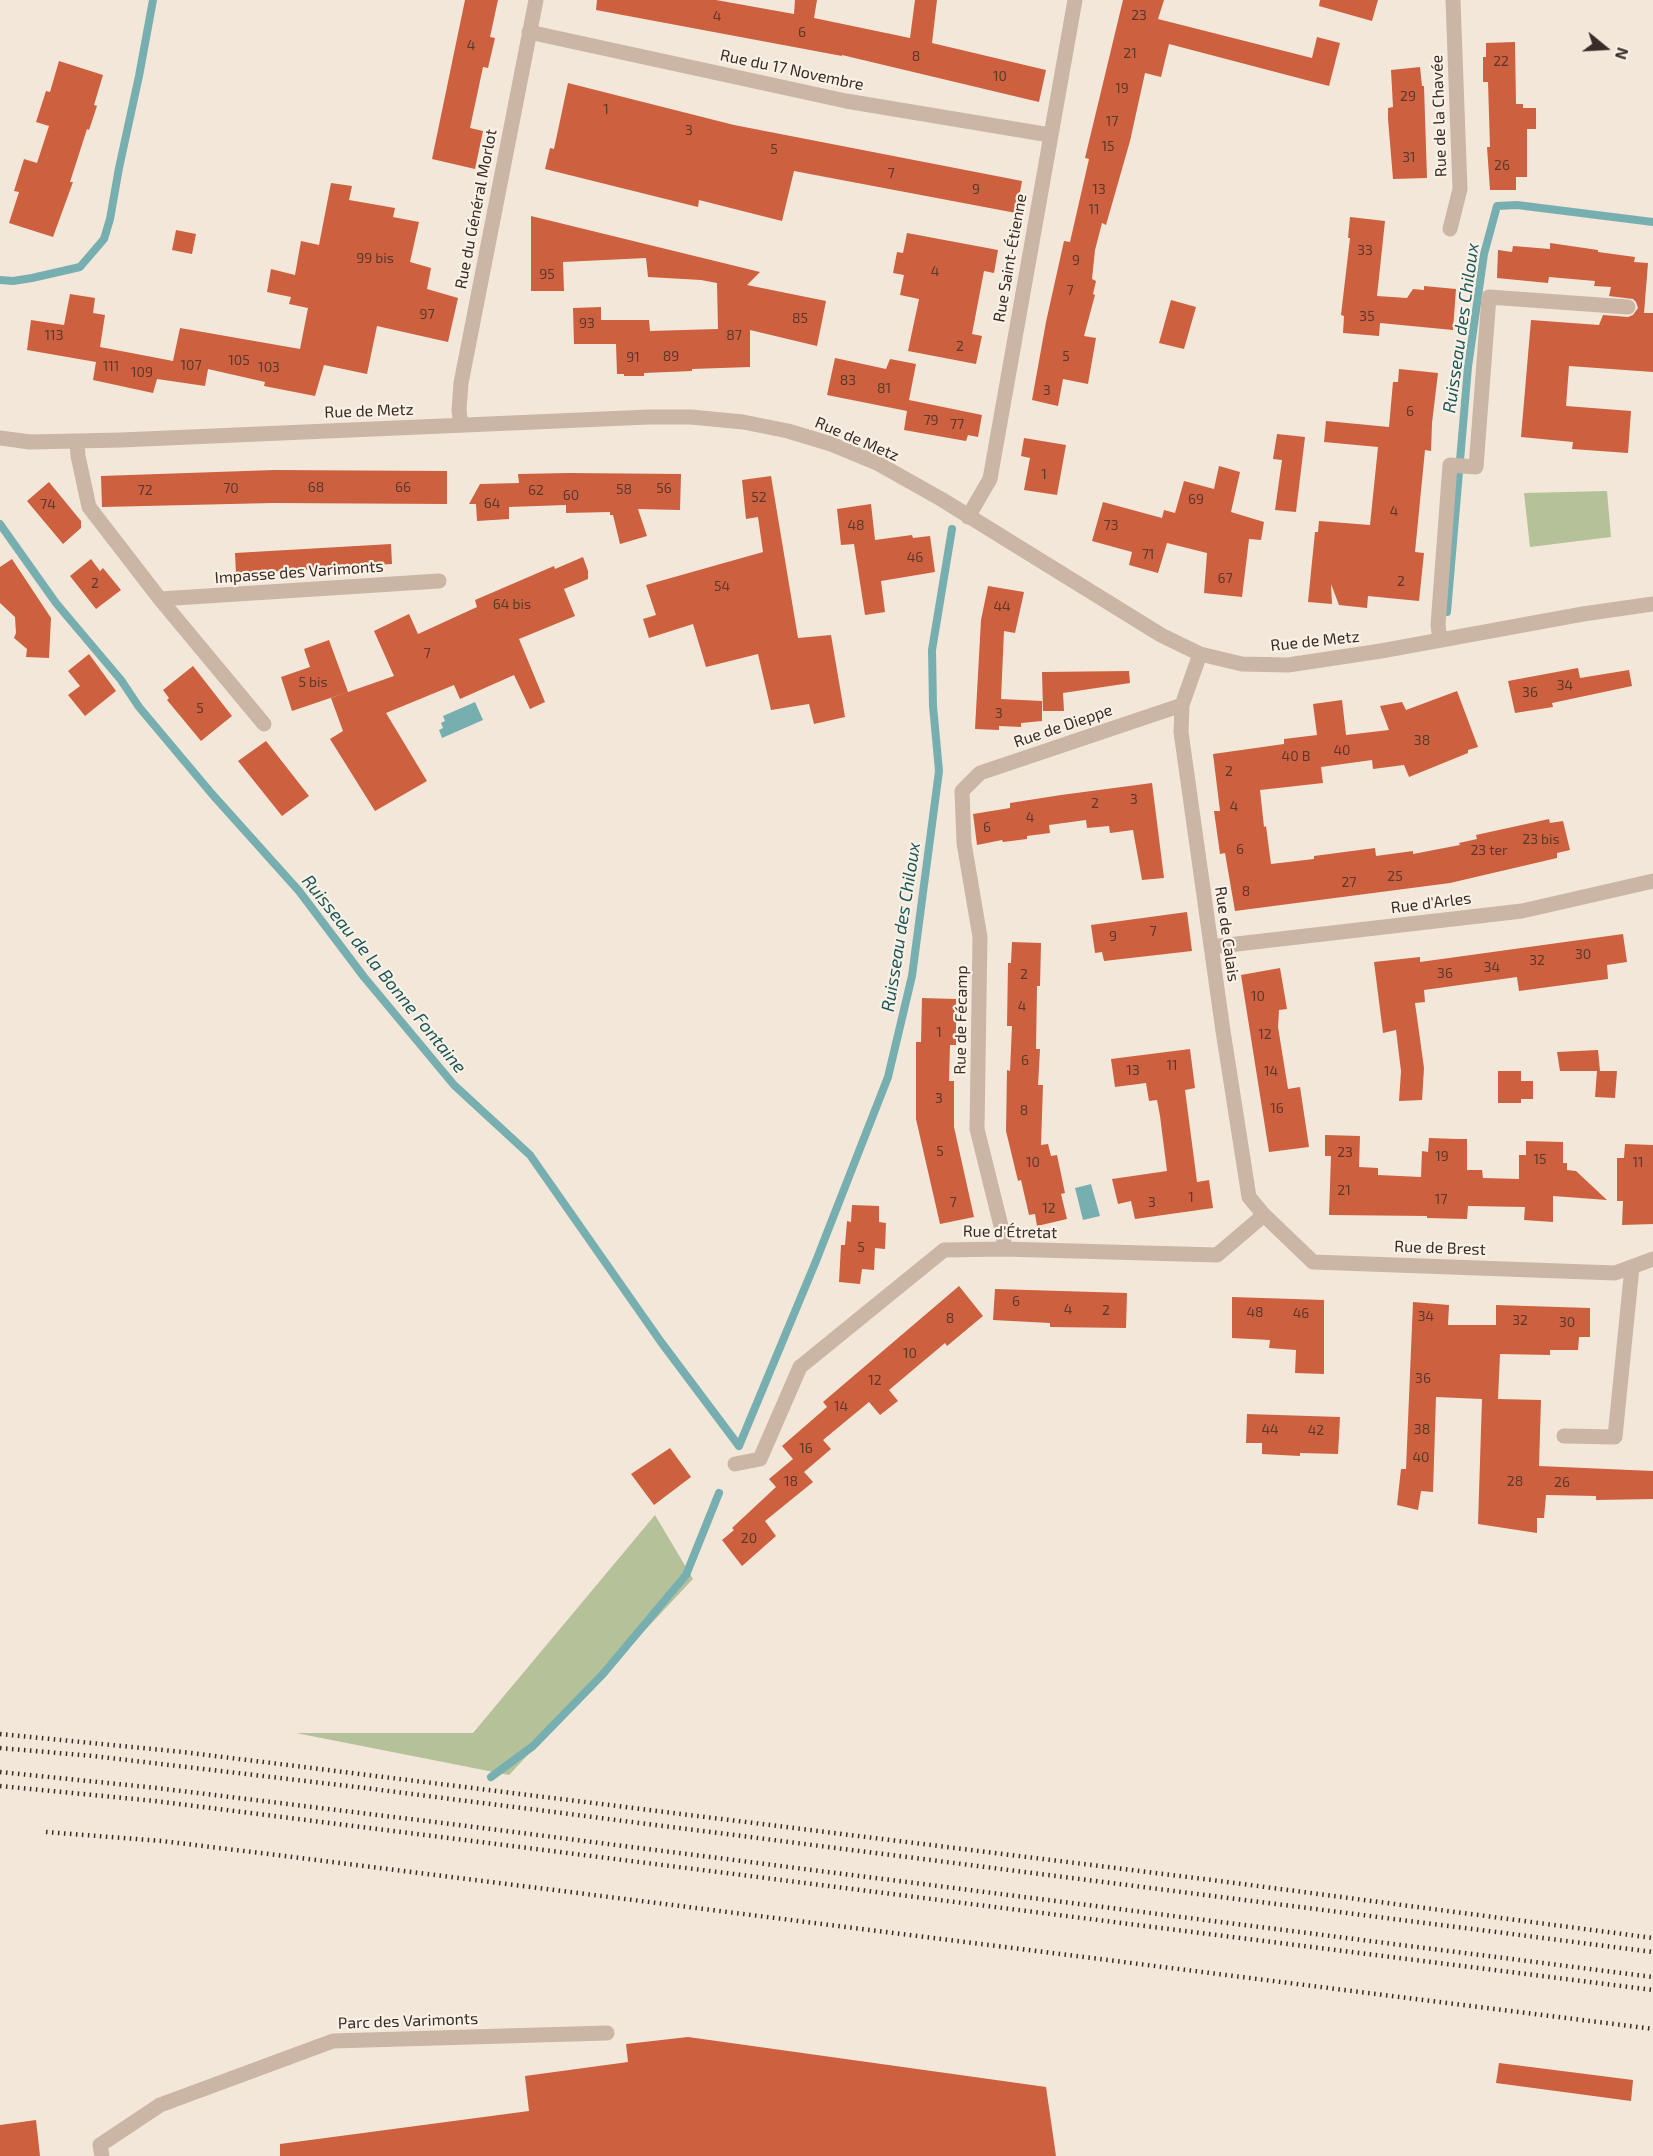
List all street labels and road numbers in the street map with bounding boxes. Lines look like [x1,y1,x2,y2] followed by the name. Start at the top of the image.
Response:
[718,45,866,95] street label: Rue du 17 Novembre
[1427,55,1451,177] street label: Rue de la Chavée
[451,127,501,291] street label: Rue du Général Morlot
[989,192,1031,324] street label: Rue Saint-Étienne
[324,400,414,422] street label: Rue de Metz
[812,413,902,465] street label: Rue de Metz
[214,557,384,587] street label: Impasse des Varimonts
[1270,627,1360,655] street label: Rue de Metz
[1011,700,1115,752] street label: Rue de Dieppe
[1211,885,1243,983] street label: Rue de Calais
[1390,889,1472,917] street label: Rue d'Arles
[950,965,972,1075] street label: Rue de Fécamp
[963,1222,1057,1242] street label: Rue d'Étretat
[1394,1237,1486,1259] street label: Rue de Brest
[338,2009,478,2033] street label: Parc des Varimonts

